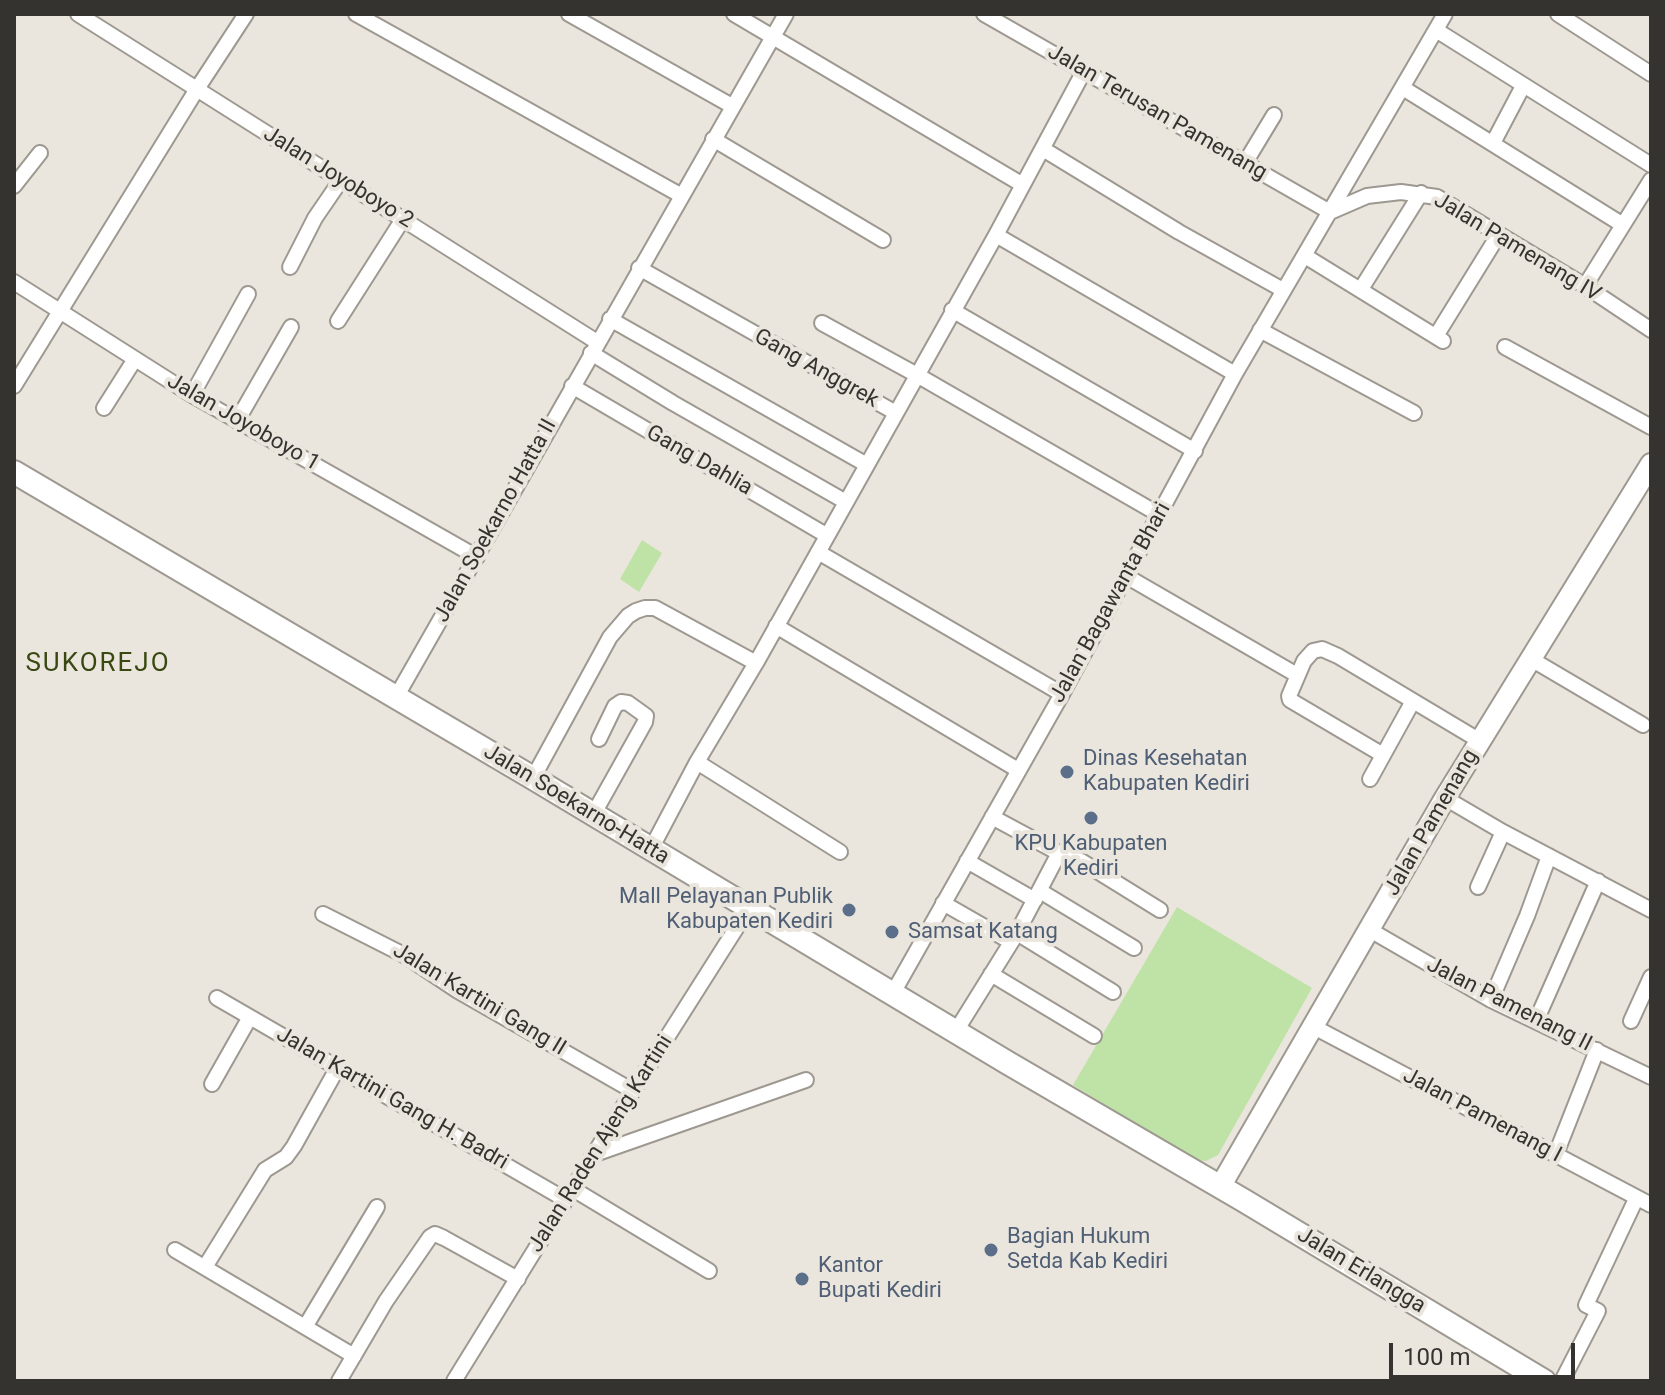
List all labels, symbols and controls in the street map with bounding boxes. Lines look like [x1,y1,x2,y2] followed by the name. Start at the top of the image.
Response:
[1043,39,1271,187] street label: Jalan Terusan Pamenang
[258,121,418,235] street label: Jalan Joyoboyo 2
[1429,188,1605,308] street label: Jalan Pamenang IV
[749,324,883,414] street label: Gang Anggrek
[162,369,324,477] street label: Jalan Joyoboyo 1
[429,415,563,627] street label: Jalan Soekarno Hatta II
[641,420,757,502] street label: Gang Dahlia
[1045,498,1177,708] street label: Jalan Bagawanta Bhari
[25,648,171,680] district label: SUKOREJO
[478,739,674,871] street label: Jalan Soekarno-Hatta
[1379,745,1485,901] street label: Jalan Pamenang
[1083,746,1250,798] place label: Dinas Kesehatan Kabupaten Kediri
[1058,763,1076,781] marker: Dinas Kesehatan Kabupaten Kediri
[1082,809,1100,827] marker: KPU Kabupaten Kediri
[1015,831,1167,882] place label: KPU Kabupaten Kediri
[619,884,833,936] place label: Mall Pelayanan Publik Kabupaten Kediri
[840,901,858,919] marker: Mall Pelayanan Publik Kabupaten Kediri
[908,919,1058,945] place label: Samsat Katang
[883,923,901,941] marker: Samsat Katang
[388,938,570,1062] street label: Jalan Kartini Gang II
[1422,952,1596,1058] street label: Jalan Pamenang II
[271,1022,513,1176] street label: Jalan Kartini Gang H. Badri
[523,1030,679,1258] street label: Jalan Raden Ajeng Kartini
[1398,1063,1566,1169] street label: Jalan Pamenang I
[1292,1222,1430,1320] street label: Jalan Erlangga
[1007,1224,1168,1276] place label: Bagian Hukum Setda Kab Kediri
[982,1241,1000,1259] marker: Bagian Hukum Setda Kab Kediri
[818,1253,942,1304] place label: Kantor Bupati Kediri
[793,1270,811,1288] marker: Kantor Bupati Kediri
[1393,1327,1579,1377] scale bar
[1403,1343,1470,1371] text: 100 m

